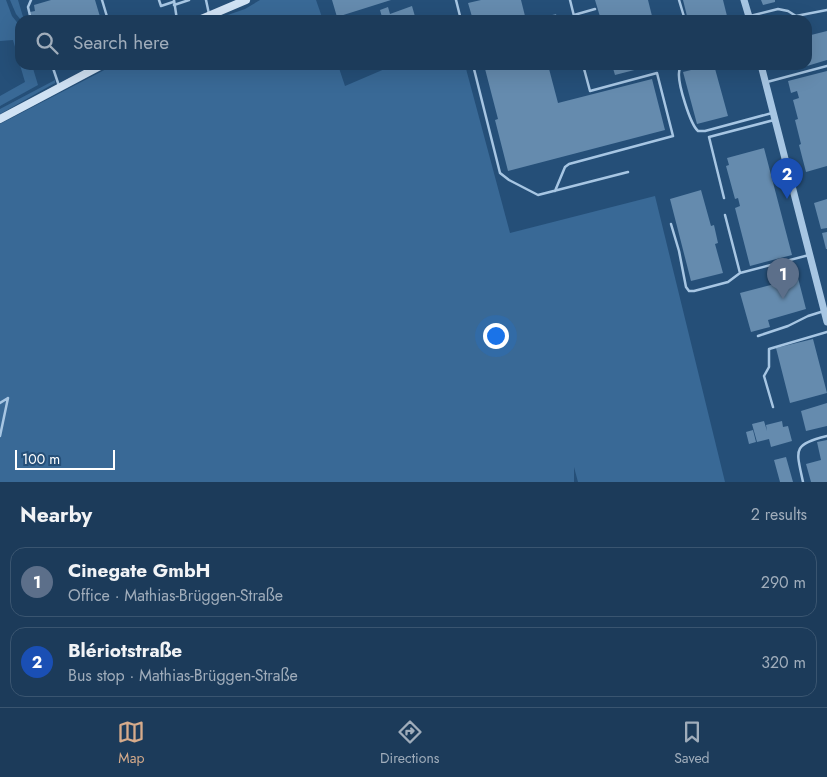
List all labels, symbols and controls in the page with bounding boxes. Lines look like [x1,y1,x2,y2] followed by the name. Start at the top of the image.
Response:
[15,15,812,70] search box
[33,29,61,57] icon: search
[73,29,169,56] text: Search here
[771,158,803,199] pin: 2
[767,258,799,299] pin: 1
[483,323,509,349] your location
[15,447,115,470] scale bar
[22,449,60,469] text: 100 m
[20,500,92,530] text: Nearby
[751,503,807,526] text: 2 results
[68,557,211,584] text: Cinegate GmbH
[33,571,41,594] text: 1
[761,571,806,594] text: 290 m
[68,584,283,607] text: Office · Mathias-Brüggen-Straße
[68,637,182,664] text: Blériotstraße
[32,651,42,674] text: 2
[761,651,806,674] text: 320 m
[68,664,298,687] text: Bus stop · Mathias-Brüggen-Straße
[117,718,145,768] tab: Map
[380,718,439,768] tab: Directions
[674,718,710,768] tab: Saved

